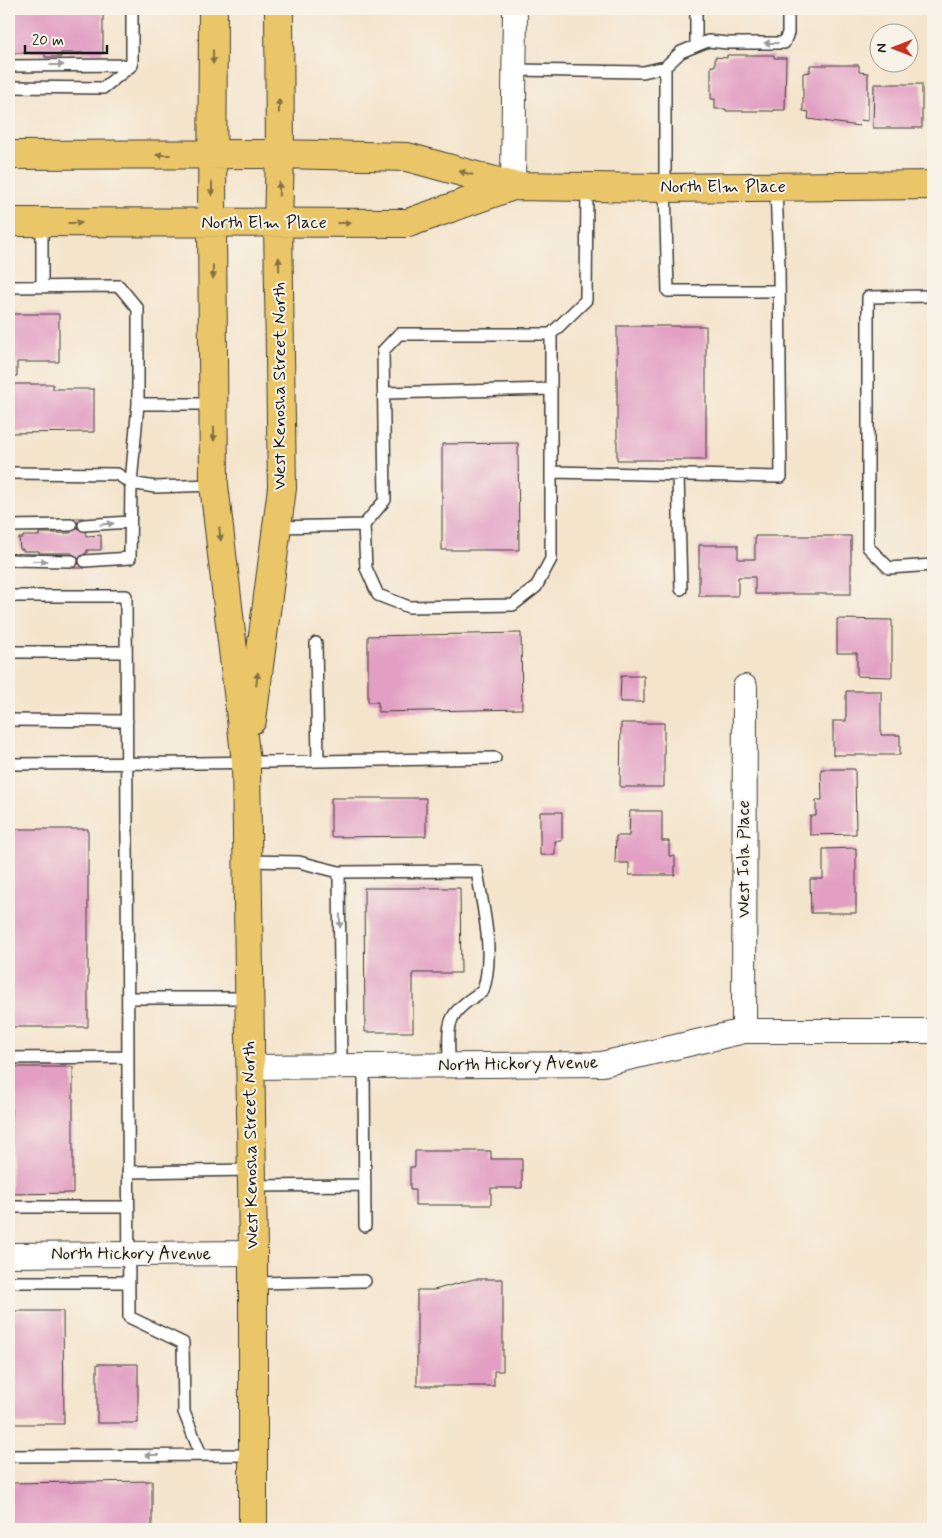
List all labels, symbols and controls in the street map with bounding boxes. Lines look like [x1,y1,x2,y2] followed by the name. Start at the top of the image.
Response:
[25,22,108,54] scale bar
[870,22,920,72] north arrow
[32,31,64,51] text: 20 m
[762,39,778,47] one-way arrow
[873,43,891,53] text: N
[209,50,217,66] one-way arrow
[50,61,66,69] one-way arrow
[275,97,283,113] one-way arrow
[155,151,171,159] one-way arrow
[459,169,474,177] one-way arrow
[660,175,786,199] street label: North Elm Place
[275,180,283,196] one-way arrow
[208,181,216,197] one-way arrow
[201,211,327,235] street label: North Elm Place
[67,219,83,227] one-way arrow
[336,219,352,227] one-way arrow
[275,256,283,272] one-way arrow
[209,264,217,280] one-way arrow
[268,282,292,490] street label: West Kenosha Street North
[210,427,218,443] one-way arrow
[100,520,116,528] one-way arrow
[216,526,224,542] one-way arrow
[33,557,49,565] one-way arrow
[253,670,261,686] one-way arrow
[732,800,756,918] street label: West Iola Place
[336,913,344,929] one-way arrow
[237,1041,265,1249] street label: West Kenosha Street North
[438,1051,598,1077] street label: North Hickory Avenue
[51,1242,211,1266] street label: North Hickory Avenue
[144,1451,160,1459] one-way arrow

